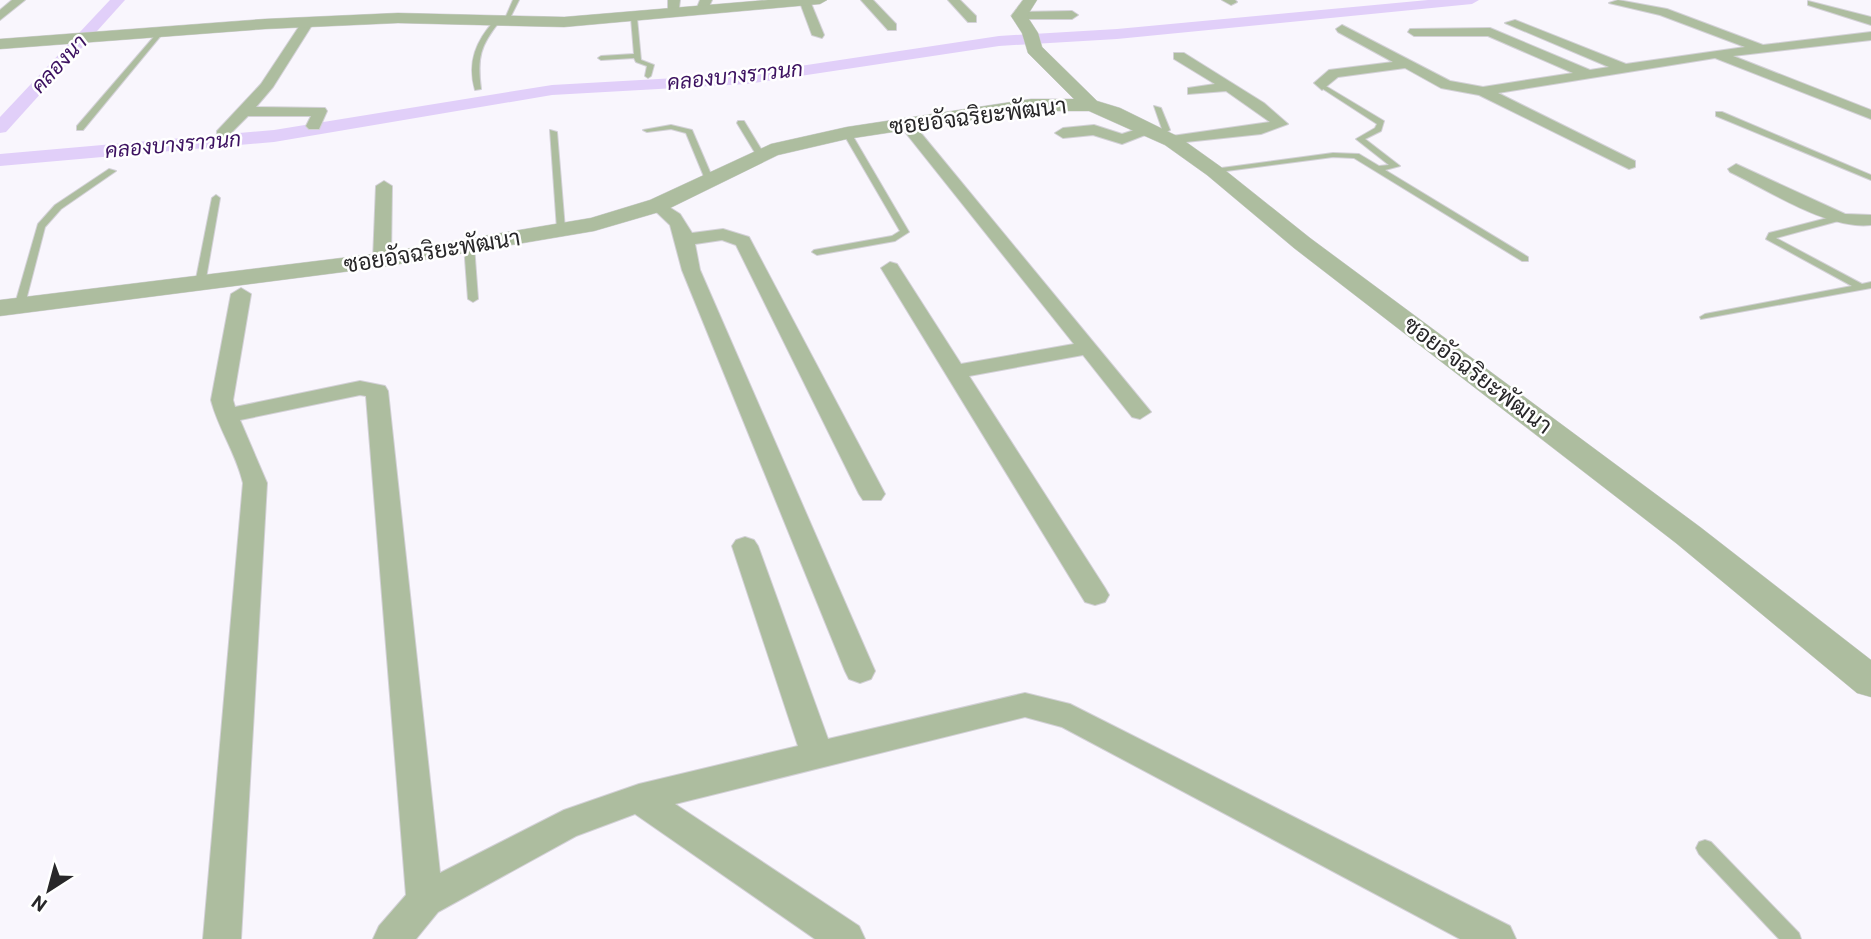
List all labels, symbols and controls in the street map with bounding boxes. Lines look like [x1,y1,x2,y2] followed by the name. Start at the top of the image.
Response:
[24,28,92,98] water label: คลองนา
[666,54,804,95] water label: คลองบางราวนก
[887,88,1068,140] street label: ซอยอัจฉริยะพัฒนา
[104,124,242,163] water label: คลองบางราวนก
[341,220,522,278] street label: ซอยอัจฉริยะพัฒนา
[1399,308,1559,439] street label: ซอยอัจฉริยะพัฒนา
[14,855,84,925] north arrow
[26,891,51,918] text: N

